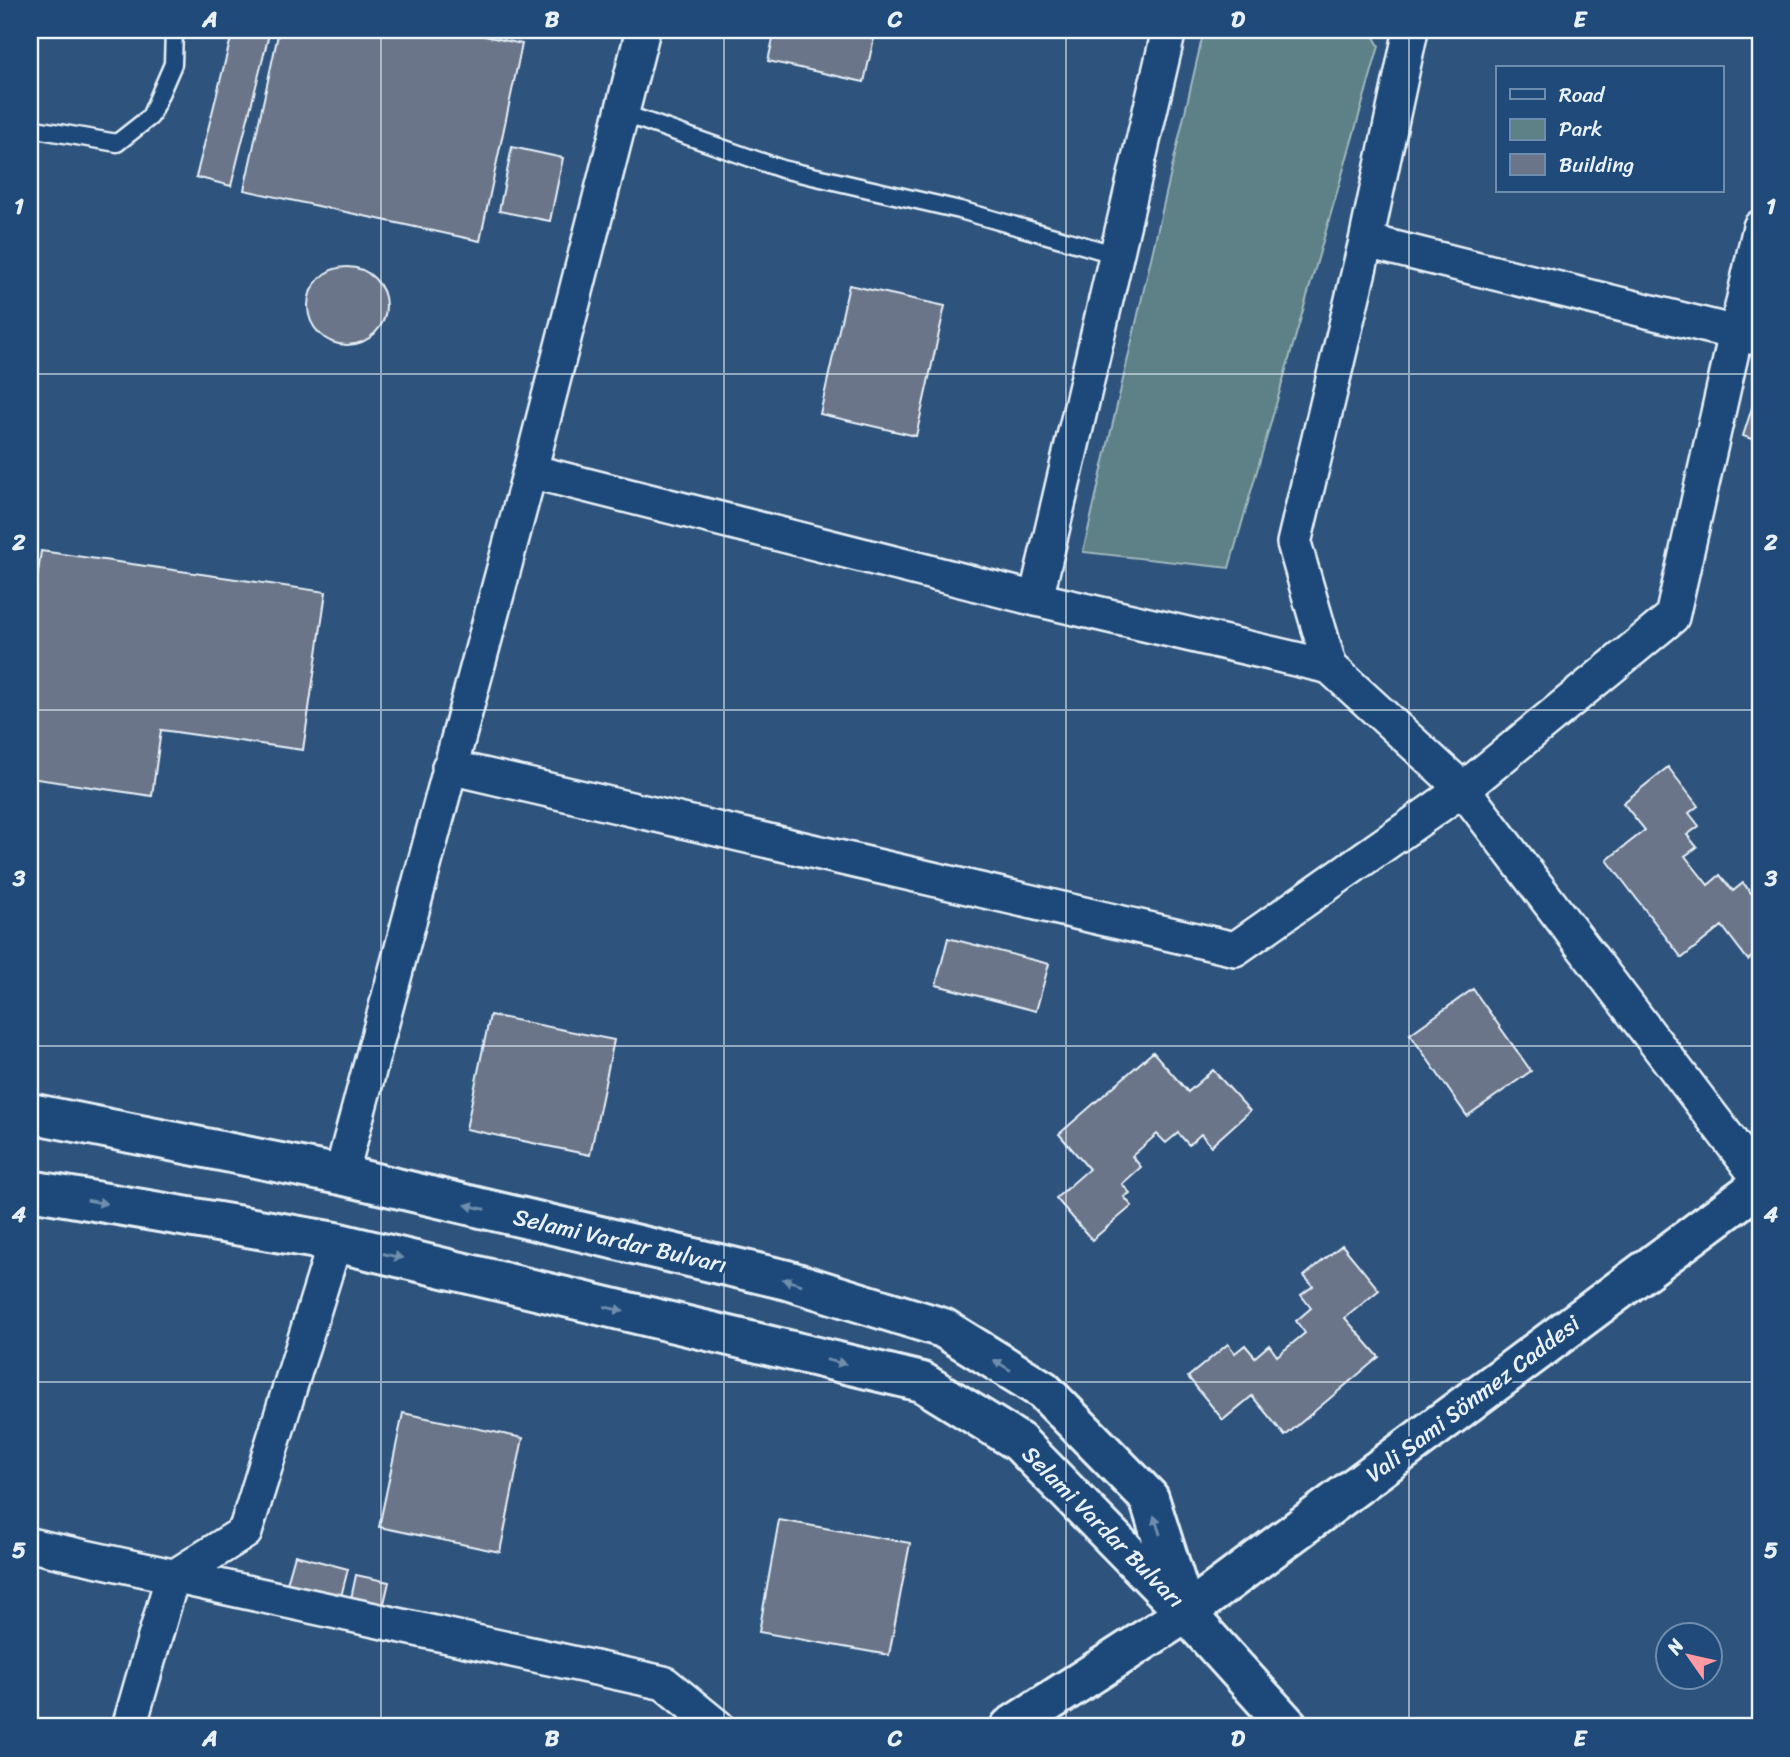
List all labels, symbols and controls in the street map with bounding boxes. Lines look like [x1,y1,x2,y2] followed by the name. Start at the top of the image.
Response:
[201,0,218,40] text: A
[545,0,560,40] text: B
[887,0,903,40] text: C
[1231,0,1246,40] text: D
[1574,0,1589,40] text: E
[1496,66,1724,192] legend
[1559,76,1606,114] text: Road
[1559,110,1602,148] text: Park
[1559,146,1635,184] text: Building
[14,186,24,227] text: 1
[1766,186,1776,227] text: 1
[11,522,26,563] text: 2
[1763,522,1778,563] text: 2
[12,858,26,899] text: 3
[1764,858,1778,899] text: 3
[11,1194,27,1235] text: 4
[1763,1194,1779,1235] text: 4
[86,1197,108,1208] one-way arrow
[509,1197,731,1285] street label: Selami Vardar Bulvarı
[464,1201,486,1212] one-way arrow
[382,1251,404,1262] one-way arrow
[781,1276,803,1287] one-way arrow
[603,1304,625,1315] one-way arrow
[1357,1304,1590,1494] street label: Vali Sami Sönmez Caddesi
[825,1356,847,1367] one-way arrow
[993,1358,1012,1371] one-way arrow
[1011,1435,1195,1619] street label: Selami Vardar Bulvarı
[1152,1514,1162,1535] one-way arrow
[12,1530,26,1571] text: 5
[1764,1530,1778,1571] text: 5
[1654,1620,1724,1690] north arrow
[1657,1631,1693,1662] text: N
[201,1718,218,1757] text: A
[545,1718,560,1757] text: B
[887,1718,903,1757] text: C
[1231,1718,1246,1757] text: D
[1574,1718,1589,1757] text: E

